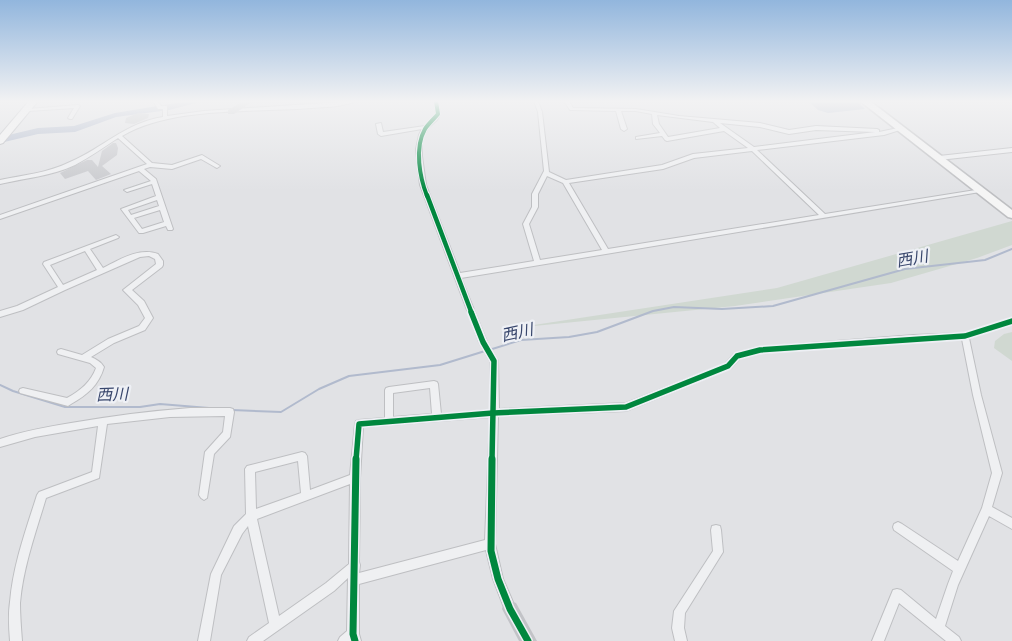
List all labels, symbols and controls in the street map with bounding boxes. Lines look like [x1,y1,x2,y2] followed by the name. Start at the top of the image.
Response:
[894,245,932,272] water label: 西川
[499,318,537,346] water label: 西川
[96,383,130,406] water label: 西川

